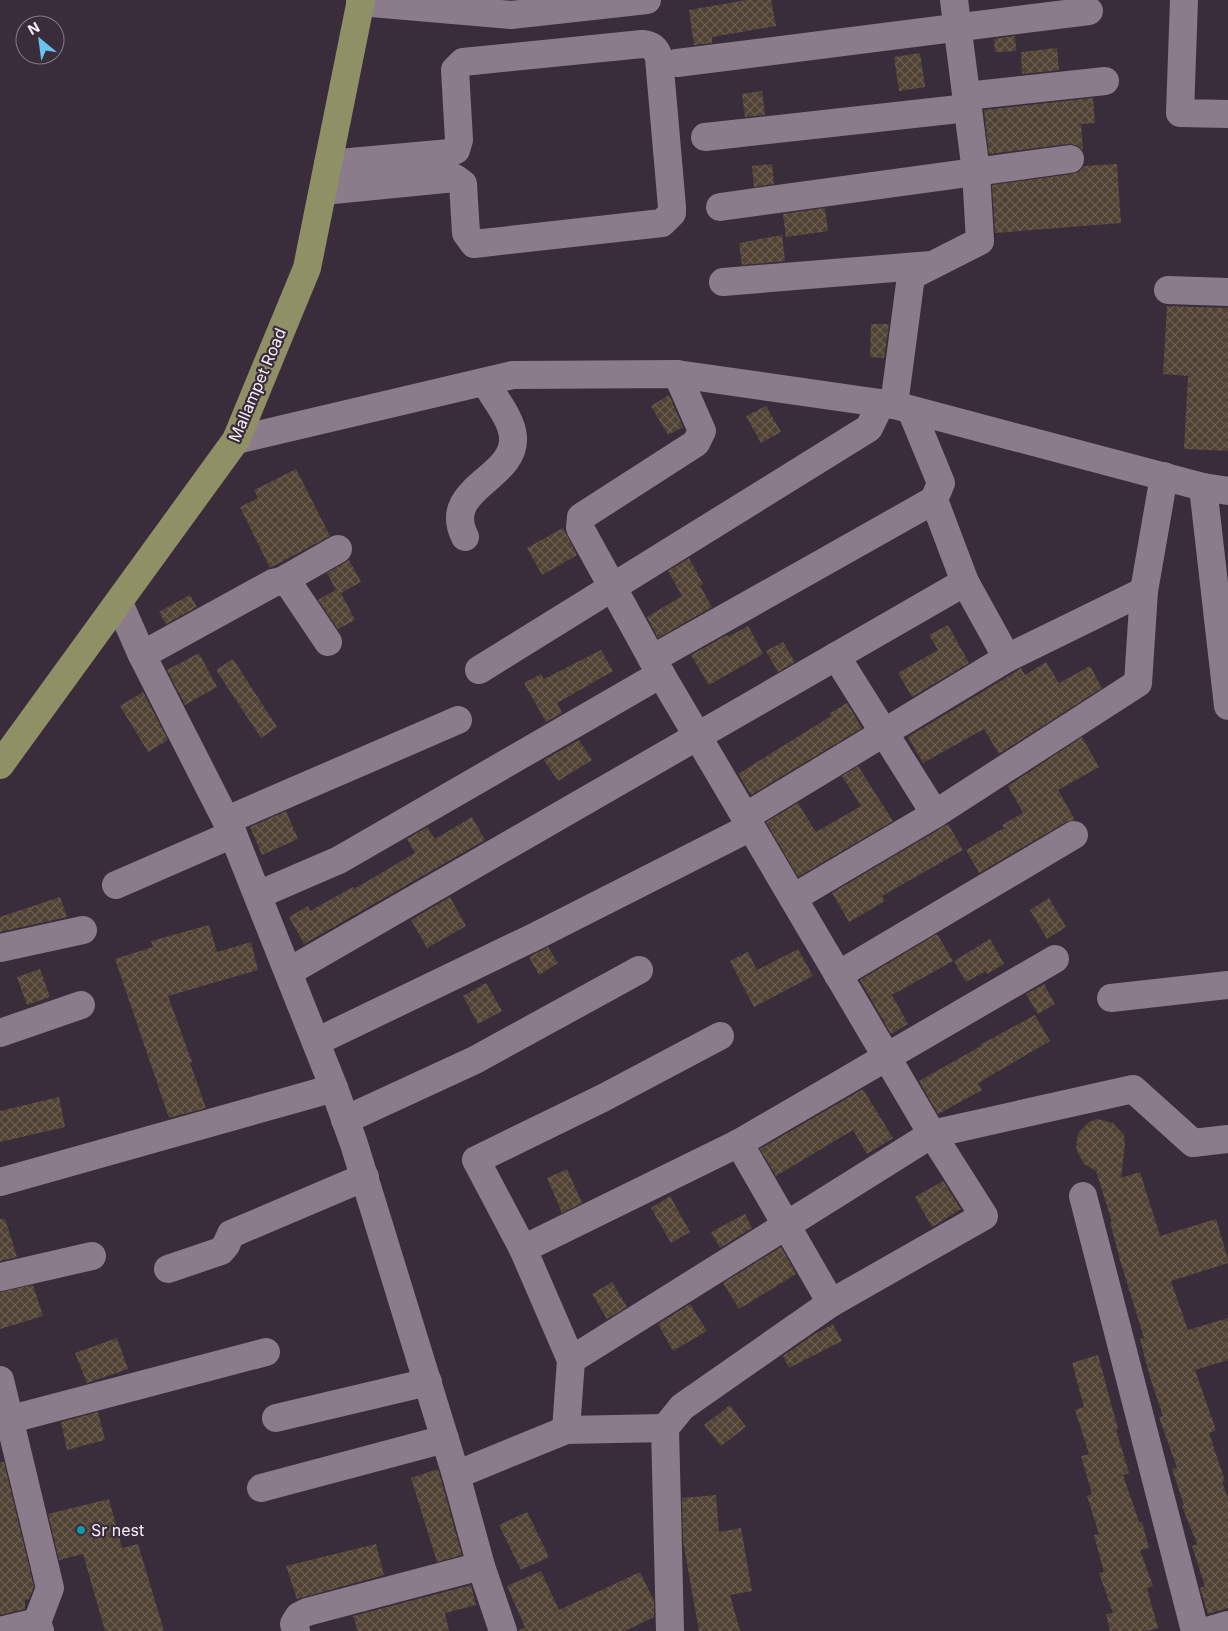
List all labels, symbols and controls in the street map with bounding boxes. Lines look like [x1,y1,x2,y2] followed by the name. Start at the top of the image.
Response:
[15,15,65,65] north arrow
[25,18,42,38] text: N
[224,325,290,445] street label: Mallampet Road
[91,1520,144,1540] place label: Sr nest
[75,1524,87,1536] marker: Sr nest

